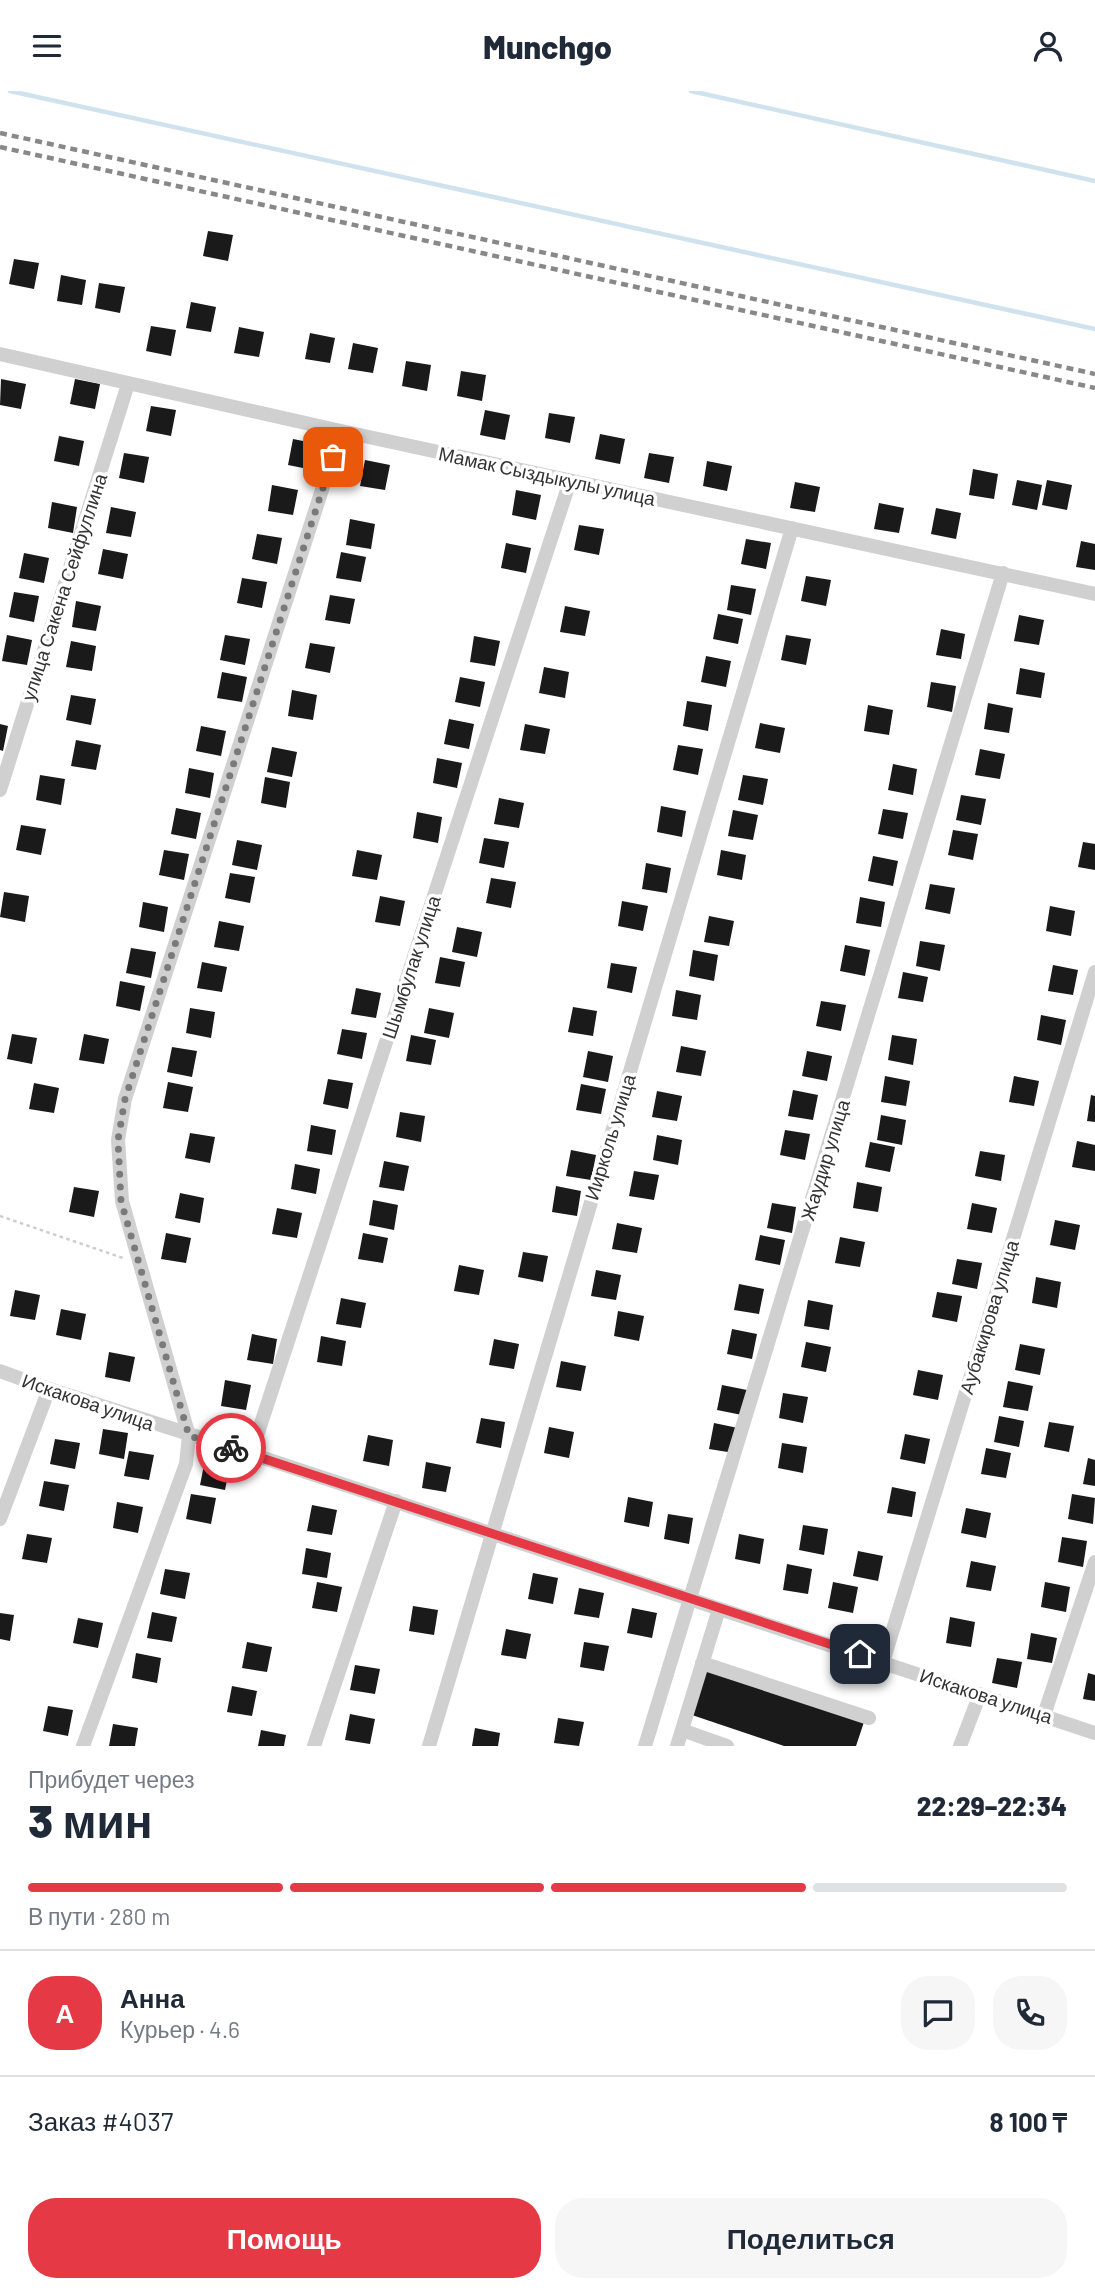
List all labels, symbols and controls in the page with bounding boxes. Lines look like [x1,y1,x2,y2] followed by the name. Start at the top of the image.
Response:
[28,27,66,65] icon: menu
[483,27,612,65] text: Munchgo
[1029,27,1067,65] icon: person
[303,427,363,487] pin
[314,438,352,476] icon: bag
[437,441,658,510] street label: Мамак Сыздыкулы улица
[16,470,111,703] street label: улица Сакена Сейфуллина
[376,892,445,1041] street label: Шымбулак улица
[579,1071,640,1203] street label: Иирколь улица
[795,1096,854,1223] street label: Жаудир улица
[954,1237,1023,1397] street label: Аубакирова улица
[19,1368,158,1435] street label: Искакова улица
[196,1413,266,1483] courier
[212,1429,250,1467] icon: bike
[830,1624,890,1684] pin
[841,1635,879,1673] icon: home
[917,1663,1056,1728] street label: Искакова улица
[28,1765,195,1793] text: Прибудет через
[917,1790,1067,1821] text: 22:29–22:34
[28,1792,153,1847] text: 3 мин
[28,1902,170,1930] text: В пути · 280 m
[901,1976,975,2050] button: chat
[993,1976,1067,2050] button: phone
[120,1982,185,2013] text: Анна
[56,1997,74,2028] text: А
[120,2015,240,2043] text: Курьер · 4.6
[28,2105,173,2136] text: Заказ #4037
[989,2106,1067,2137] text: 8 100 ₸
[28,2198,541,2278] button: Помощь
[555,2198,1067,2278] button: Поделиться

